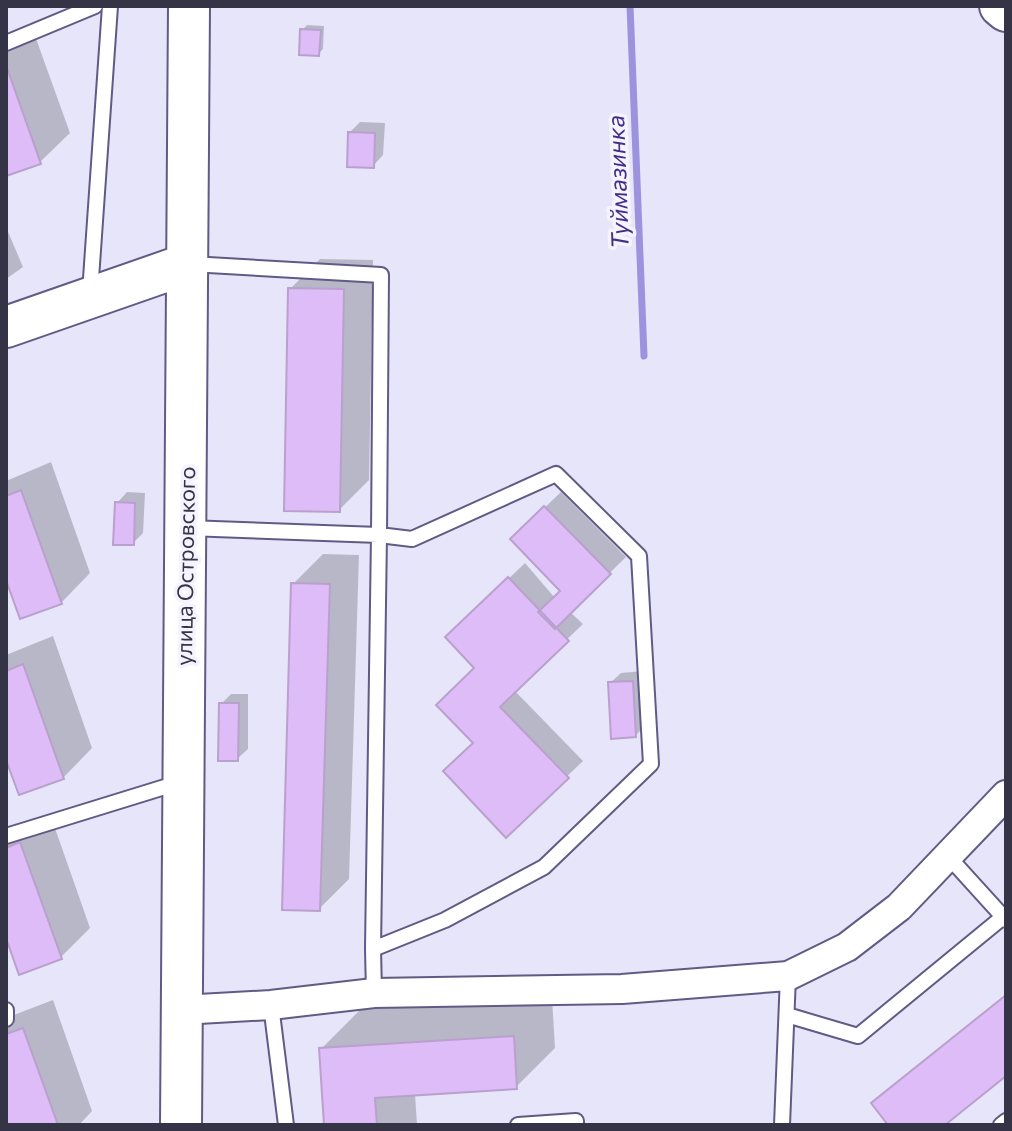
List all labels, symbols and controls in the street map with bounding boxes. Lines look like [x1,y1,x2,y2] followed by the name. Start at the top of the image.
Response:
[600,115,634,249] water label: Туймазинка
[170,466,200,666] street label: улица Островского

